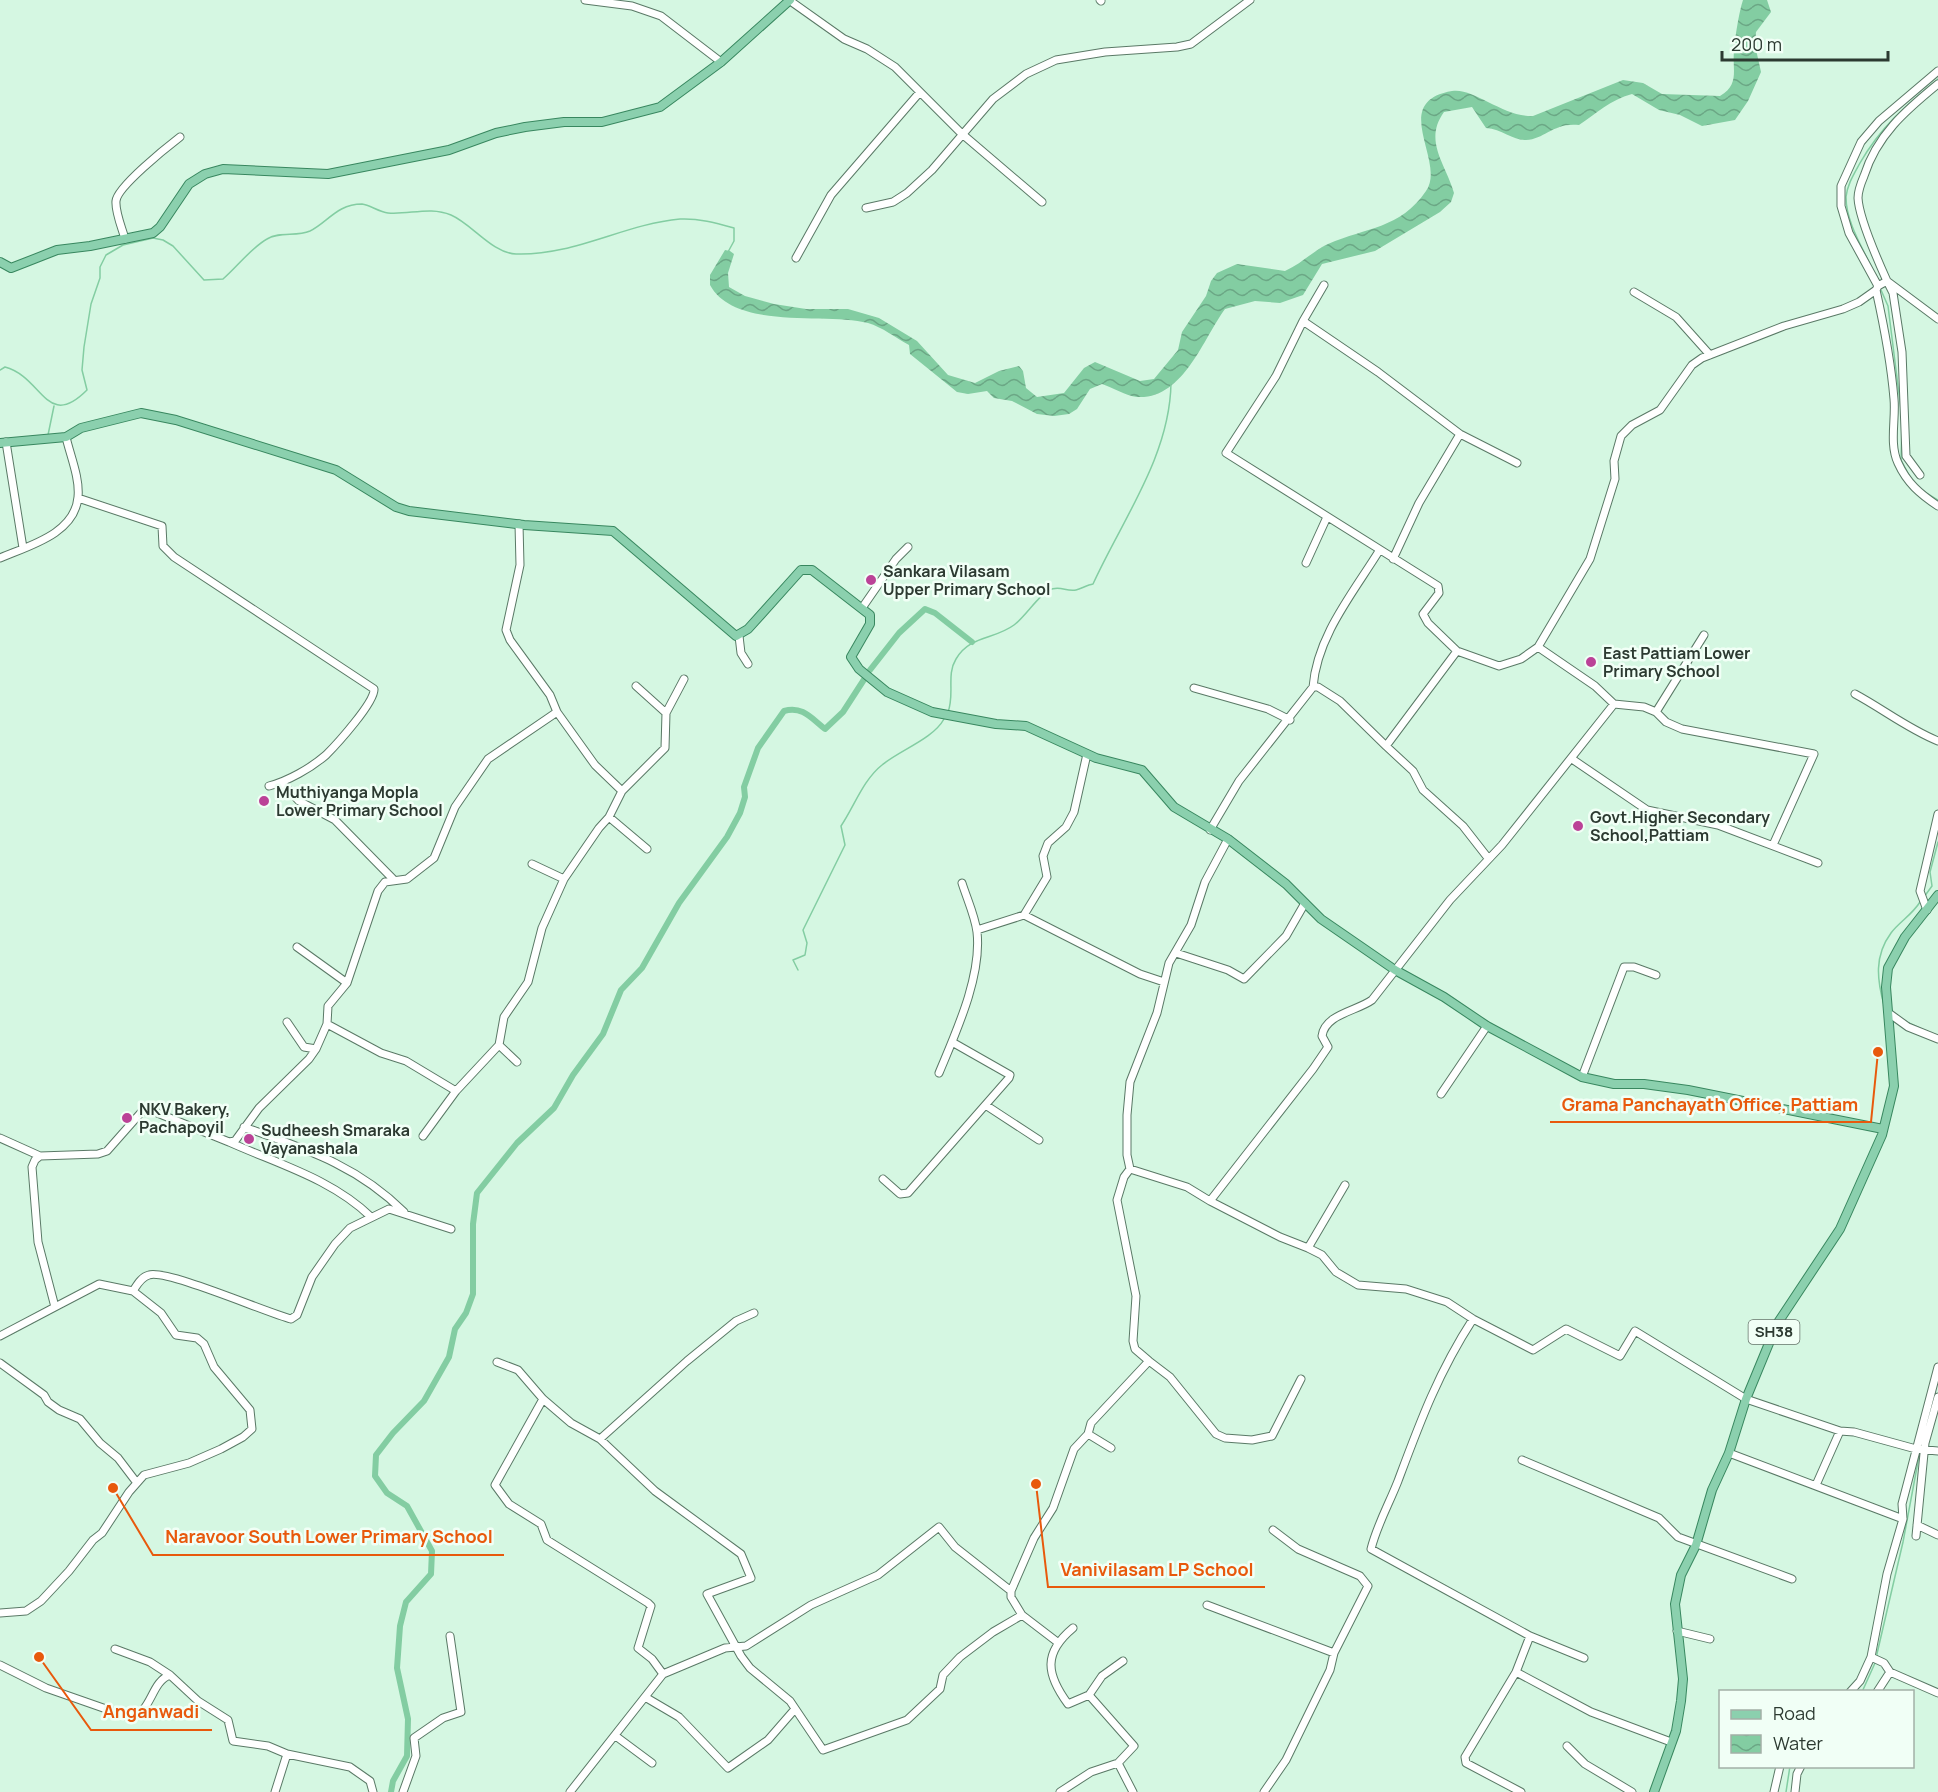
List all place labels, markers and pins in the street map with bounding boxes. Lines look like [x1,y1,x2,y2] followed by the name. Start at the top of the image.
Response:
[883,560,1050,600] place label: Sankara Vilasam Upper Primary School
[864,573,878,587] marker: Sankara Vilasam Upper Primary School
[1603,642,1750,682] place label: East Pattiam Lower Primary School
[1584,655,1598,669] marker: East Pattiam Lower Primary School
[276,781,443,821] place label: Muthiyanga Mopla Lower Primary School
[257,794,271,808] marker: Muthiyanga Mopla Lower Primary School
[1590,806,1770,846] place label: Govt.Higher Secondary School,Pattiam
[1571,819,1585,833] marker: Govt.Higher Secondary School,Pattiam
[1550,1086,1871,1122] callout: Grama Panchayath Office, Pattiam
[139,1098,230,1138] place label: NKV Bakery, Pachapoyil
[120,1111,134,1125] marker: NKV Bakery, Pachapoyil
[261,1119,410,1159] place label: Sudheesh Smaraka Vayanashala
[242,1132,256,1146] marker: Sudheesh Smaraka Vayanashala
[153,1519,504,1555] callout: Naravoor South Lower Primary School
[1048,1551,1265,1587] callout: Vanivilasam LP School
[91,1694,212,1730] callout: Anganwadi

